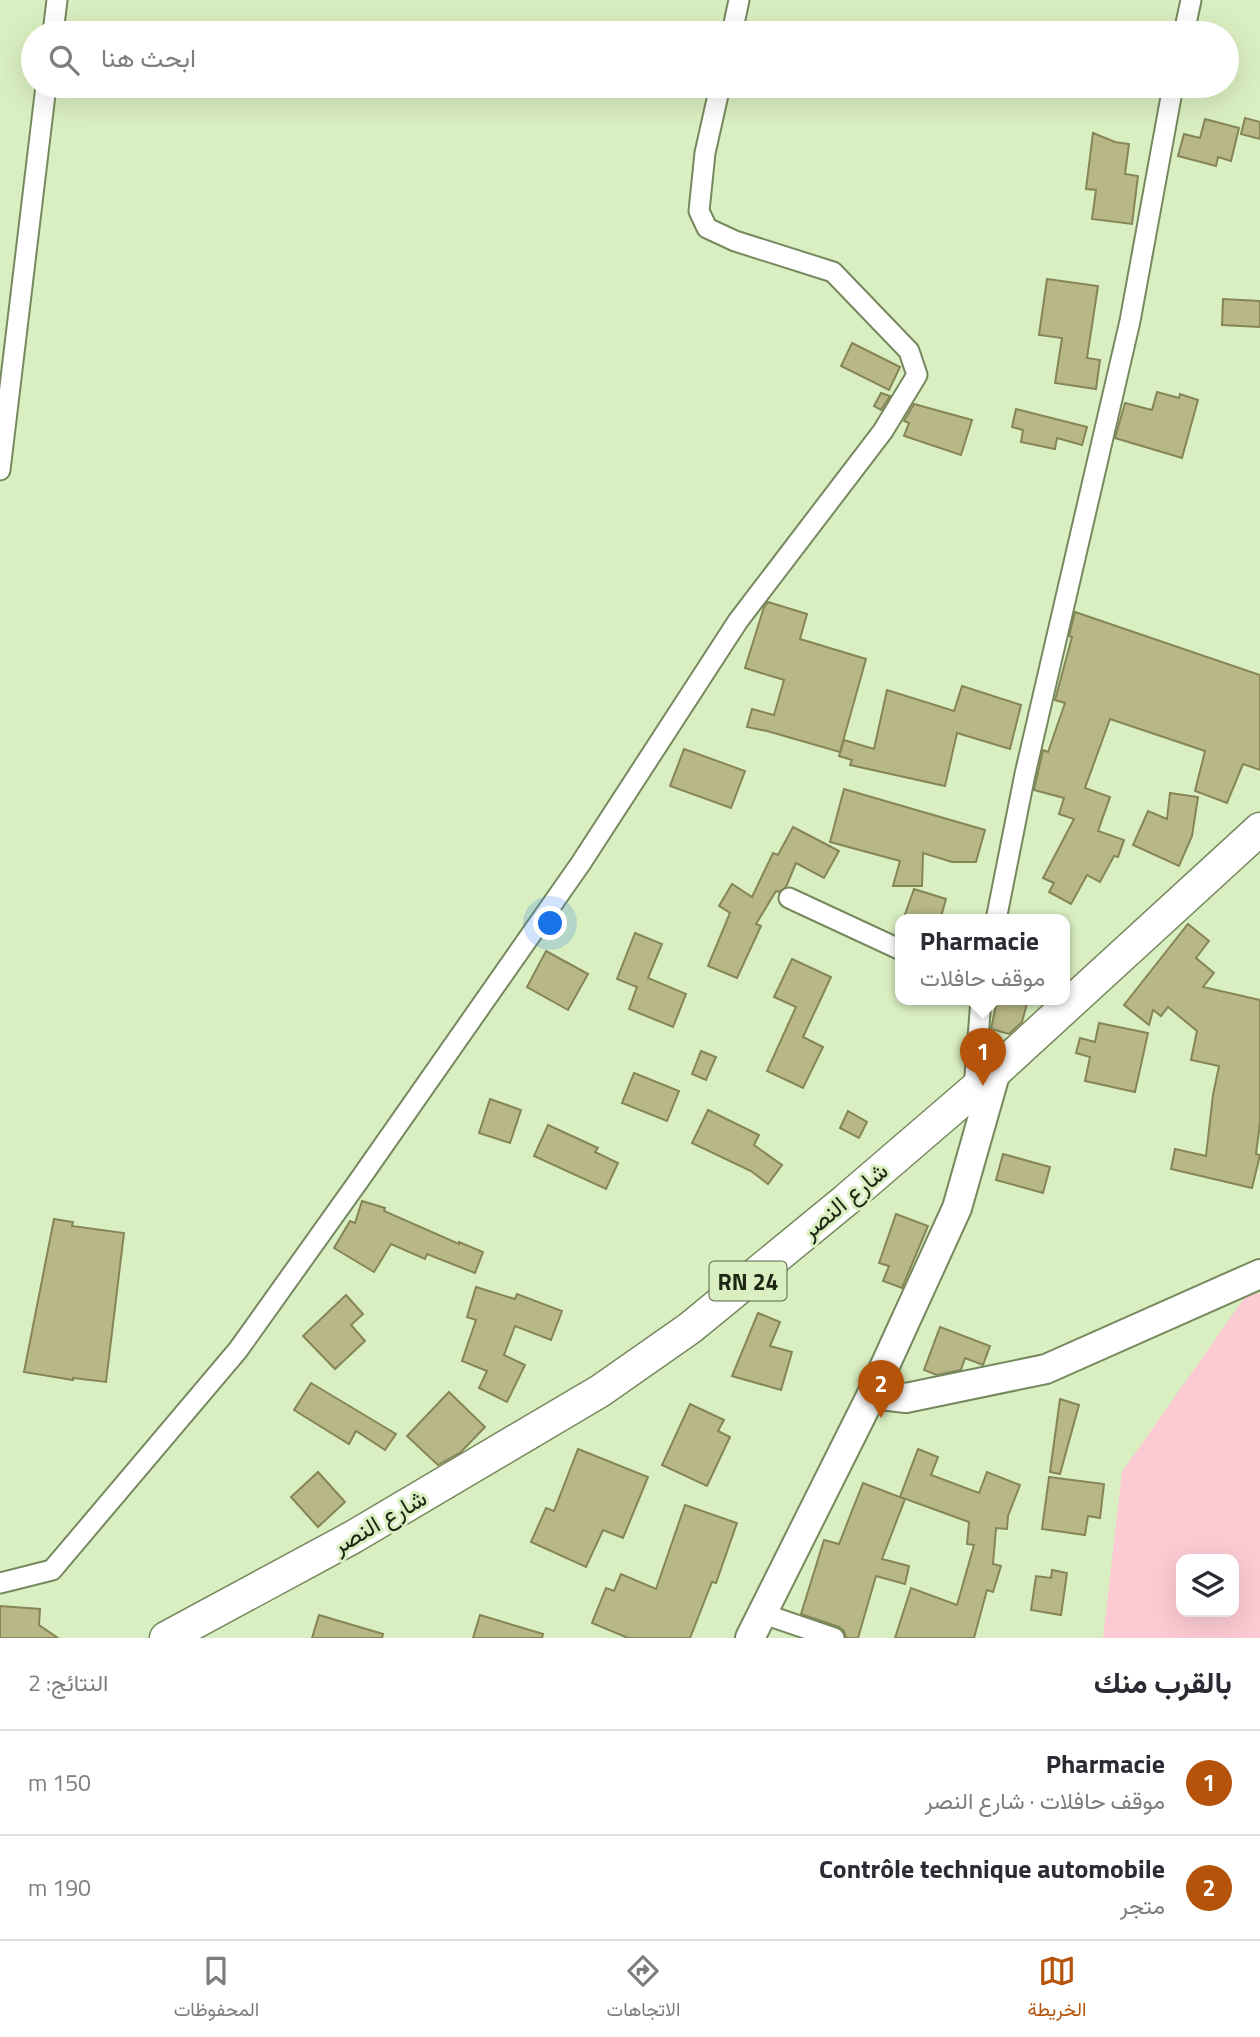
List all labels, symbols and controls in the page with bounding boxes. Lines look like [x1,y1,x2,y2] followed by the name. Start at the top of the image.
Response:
[21,21,1239,98] search box
[101,38,196,77] text: ابحث هنا
[45,41,83,79] icon: search
[533,906,567,940] your location
[895,914,1070,1005] popup
[920,921,1039,960] text: Pharmacie
[920,960,1045,995] text: موقف حافلات
[960,1028,1006,1086] pin: 1
[792,1153,895,1248] street label: شارع النصر
[710,1262,786,1300] road number: RN 24
[858,1360,904,1418] pin: 2
[324,1479,433,1563] street label: شارع النصر
[1176,1554,1239,1617] map controls
[1176,1554,1239,1617] button: layers
[1094,1659,1232,1705] text: بالقرب منك
[28,1665,108,1700] text: النتائج: 2
[1046,1744,1165,1783] text: Pharmacie
[28,1765,91,1800] text: 150 m
[1203,1765,1215,1800] text: 1
[925,1783,1165,1818] text: موقف حافلات · شارع النصر
[819,1849,1165,1888] text: Contrôle technique automobile
[28,1870,91,1905] text: 190 m
[1203,1870,1215,1905] text: 2
[1120,1888,1165,1923] text: متجر
[174,1952,259,2026] tab: المحفوظات
[607,1952,680,2026] tab: الاتجاهات
[1028,1952,1086,2026] tab: الخريطة

